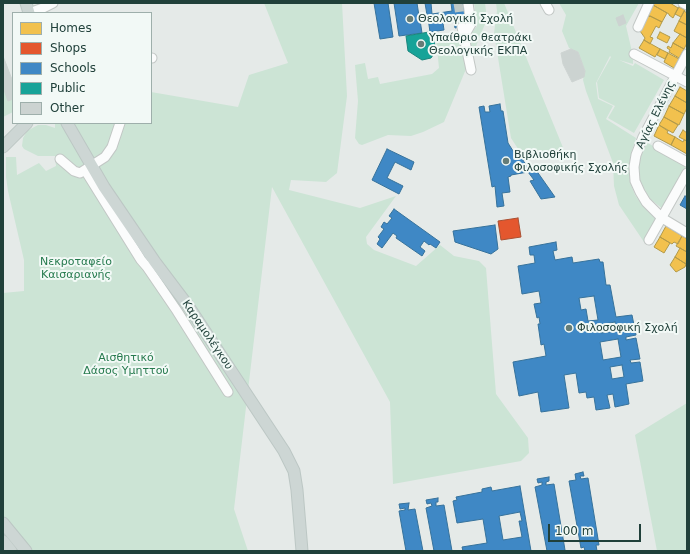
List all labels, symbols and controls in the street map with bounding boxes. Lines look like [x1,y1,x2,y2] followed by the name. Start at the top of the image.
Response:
[12,12,152,124] legend
[418,12,513,26] place label: Θεολογική Σχολή
[405,14,415,24] marker: Θεολογική Σχολή
[50,21,92,35] text: Homes
[429,31,532,57] place label: Υπαίθριο θεατράκι Θεολογικής ΕΚΠΑ
[416,39,426,49] marker: Υπαίθριο θεατράκι Θεολογικής ΕΚΠΑ
[50,41,86,55] text: Shops
[50,61,96,75] text: Schools
[634,79,678,151] street label: Αγίας Ελένης
[50,81,86,95] text: Public
[50,101,84,115] text: Other
[514,148,628,174] place label: Βιβλιοθήκη Φιλοσοφικής Σχολής
[501,156,511,166] marker: Βιβλιοθήκη Φιλοσοφικής Σχολής
[40,255,112,281] park label: Νεκροταφείο Καισαριανής
[179,298,235,372] street label: Καραμολέγκου
[577,321,678,335] place label: Φιλοσοφική Σχολή
[564,323,574,333] marker: Φιλοσοφική Σχολή
[83,351,169,377] park label: Αισθητικό Δάσος Υμηττού
[550,516,643,542] scale bar
[555,524,593,538] text: 100 m

